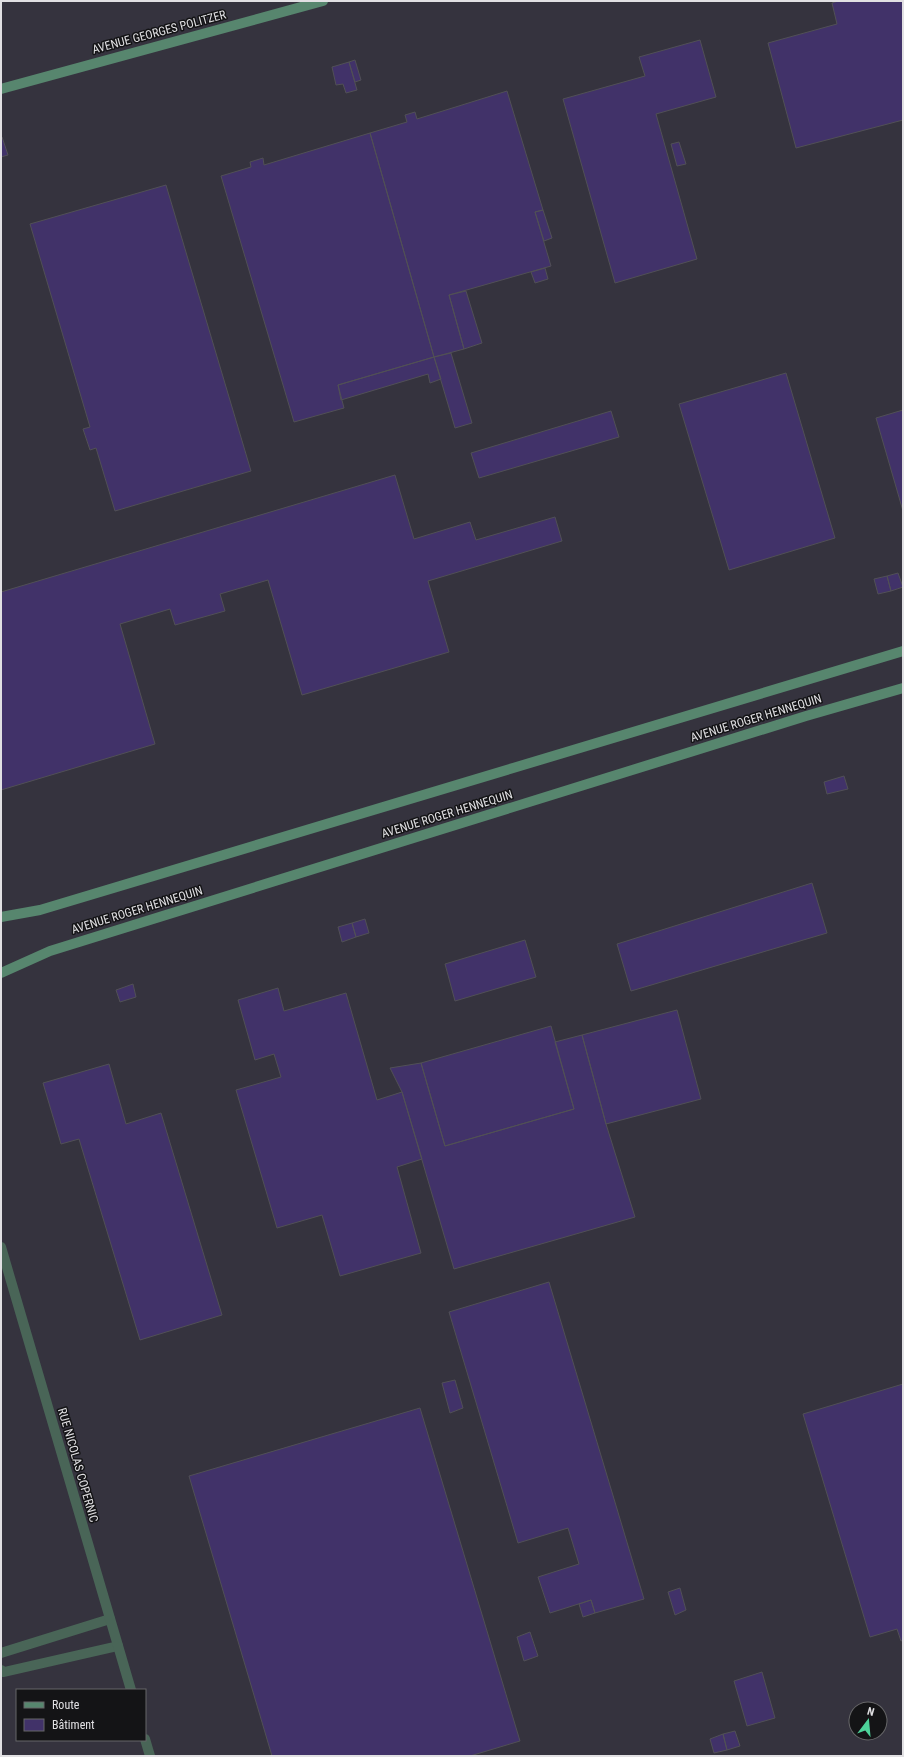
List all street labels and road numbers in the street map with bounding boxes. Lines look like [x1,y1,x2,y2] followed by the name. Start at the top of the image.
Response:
[91,7,228,57] street label: AVENUE GEORGES POLITZER
[689,691,823,745] street label: AVENUE ROGER HENNEQUIN
[380,787,514,841] street label: AVENUE ROGER HENNEQUIN
[70,883,204,937] street label: AVENUE ROGER HENNEQUIN
[55,1406,101,1524] street label: RUE NICOLAS COPERNIC

